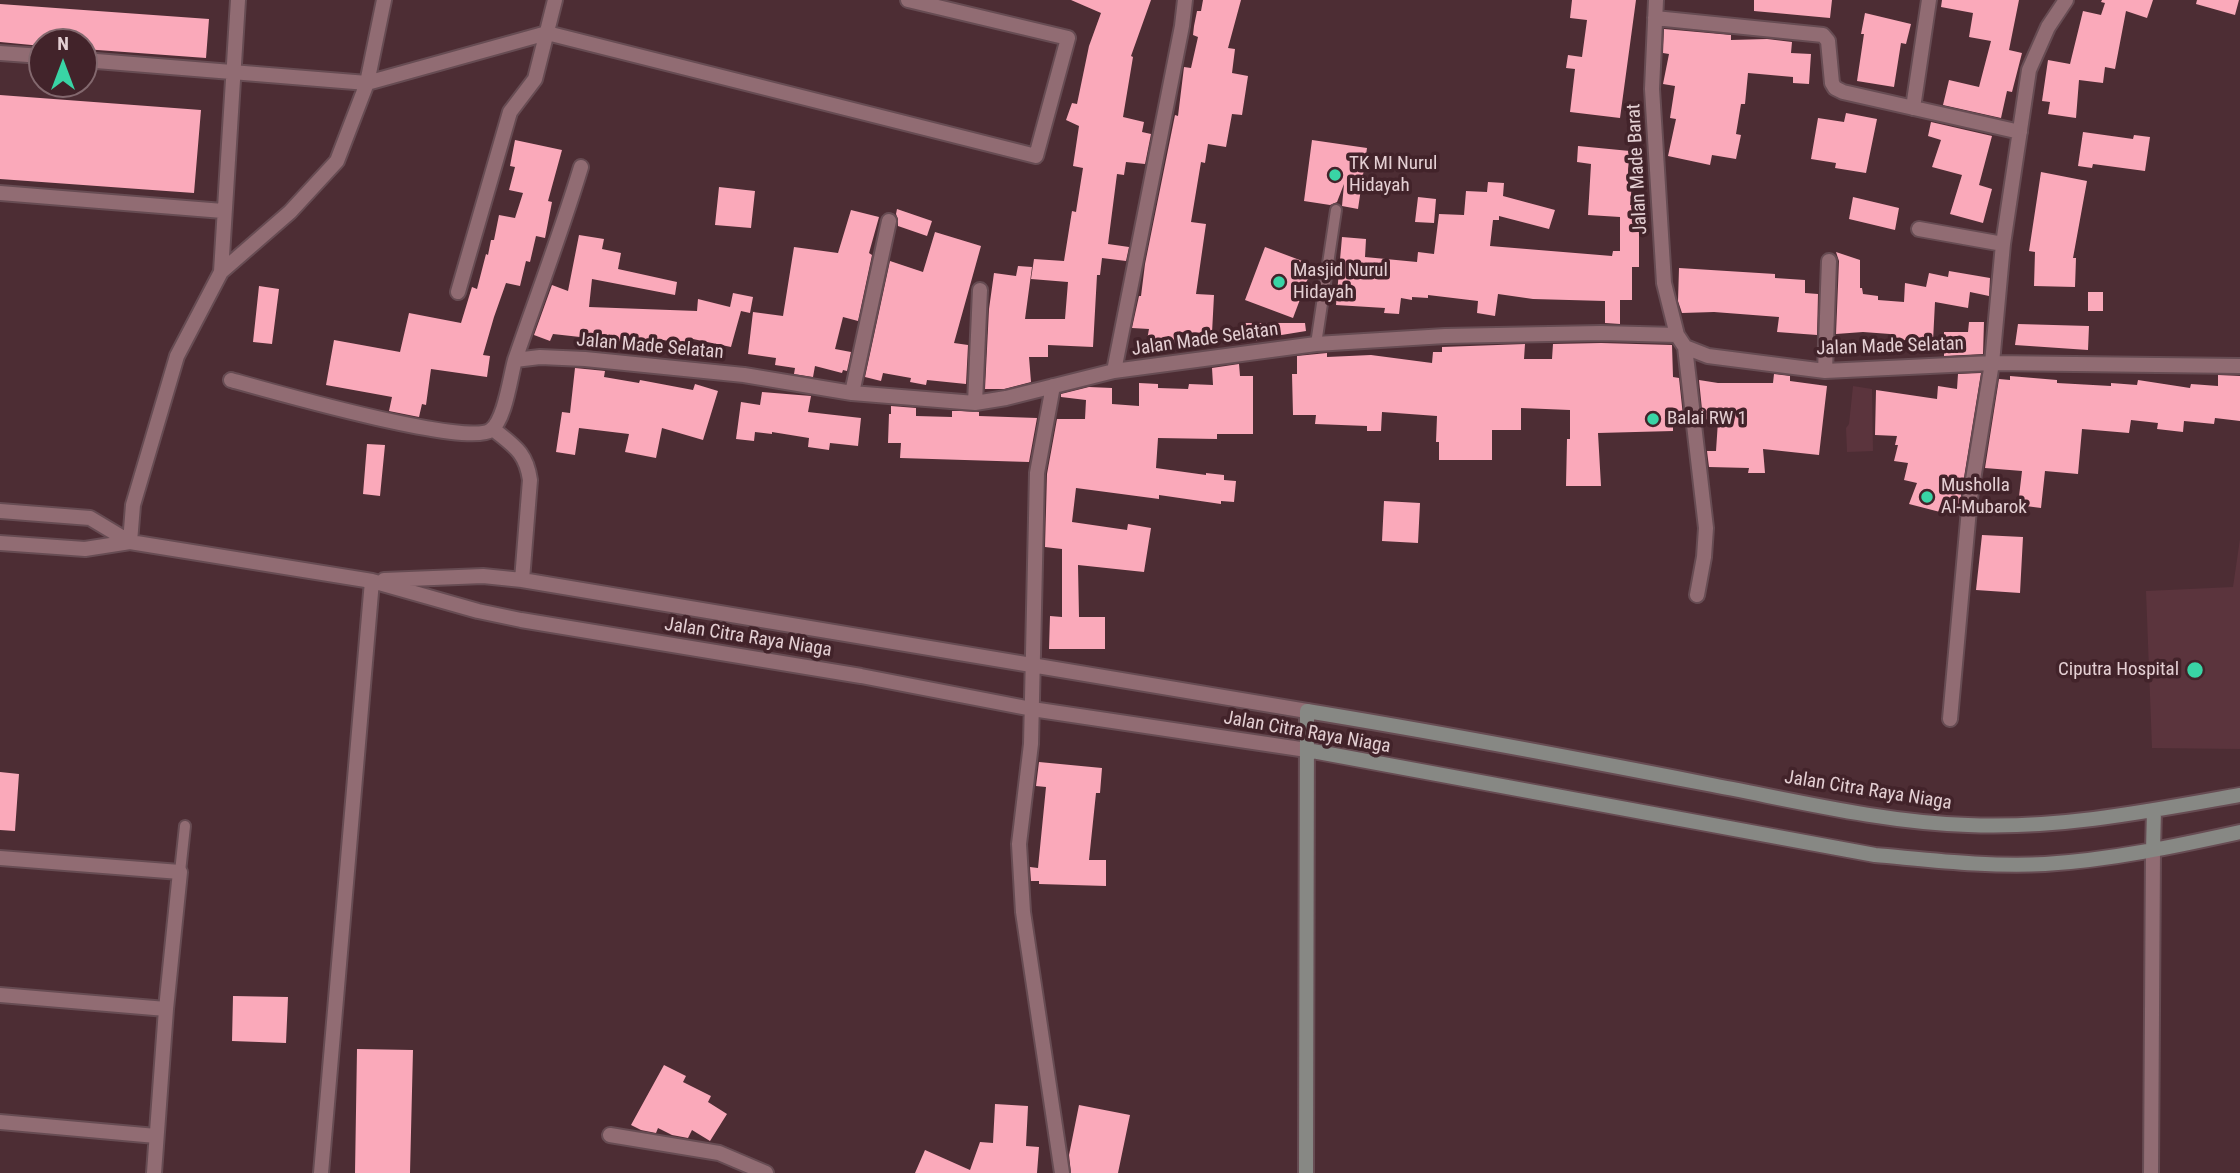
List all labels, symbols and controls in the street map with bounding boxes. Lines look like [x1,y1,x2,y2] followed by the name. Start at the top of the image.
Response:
[28,28,98,98] north arrow
[57,32,69,55] text: N
[1623,103,1653,235] street label: Jalan Made Barat
[1349,153,1437,197] place label: TK MI Nurul Hidayah
[1327,167,1343,183] marker: TK MI Nurul Hidayah
[1293,260,1388,304] place label: Masjid Nurul Hidayah
[1271,274,1287,290] marker: Masjid Nurul Hidayah
[1130,318,1280,362] street label: Jalan Made Selatan
[575,329,725,365] street label: Jalan Made Selatan
[1816,333,1964,361] street label: Jalan Made Selatan
[1667,408,1747,430] place label: Balai RW 1
[1645,411,1661,427] marker: Balai RW 1
[1941,475,2027,519] place label: Musholla Al-Mubarok
[1919,489,1935,505] marker: Musholla Al-Mubarok
[663,614,833,662] street label: Jalan Citra Raya Niaga
[2058,659,2179,681] place label: Ciputra Hospital
[2185,660,2205,680] marker: Ciputra Hospital
[1222,707,1392,759] street label: Jalan Citra Raya Niaga
[1783,767,1953,815] street label: Jalan Citra Raya Niaga

